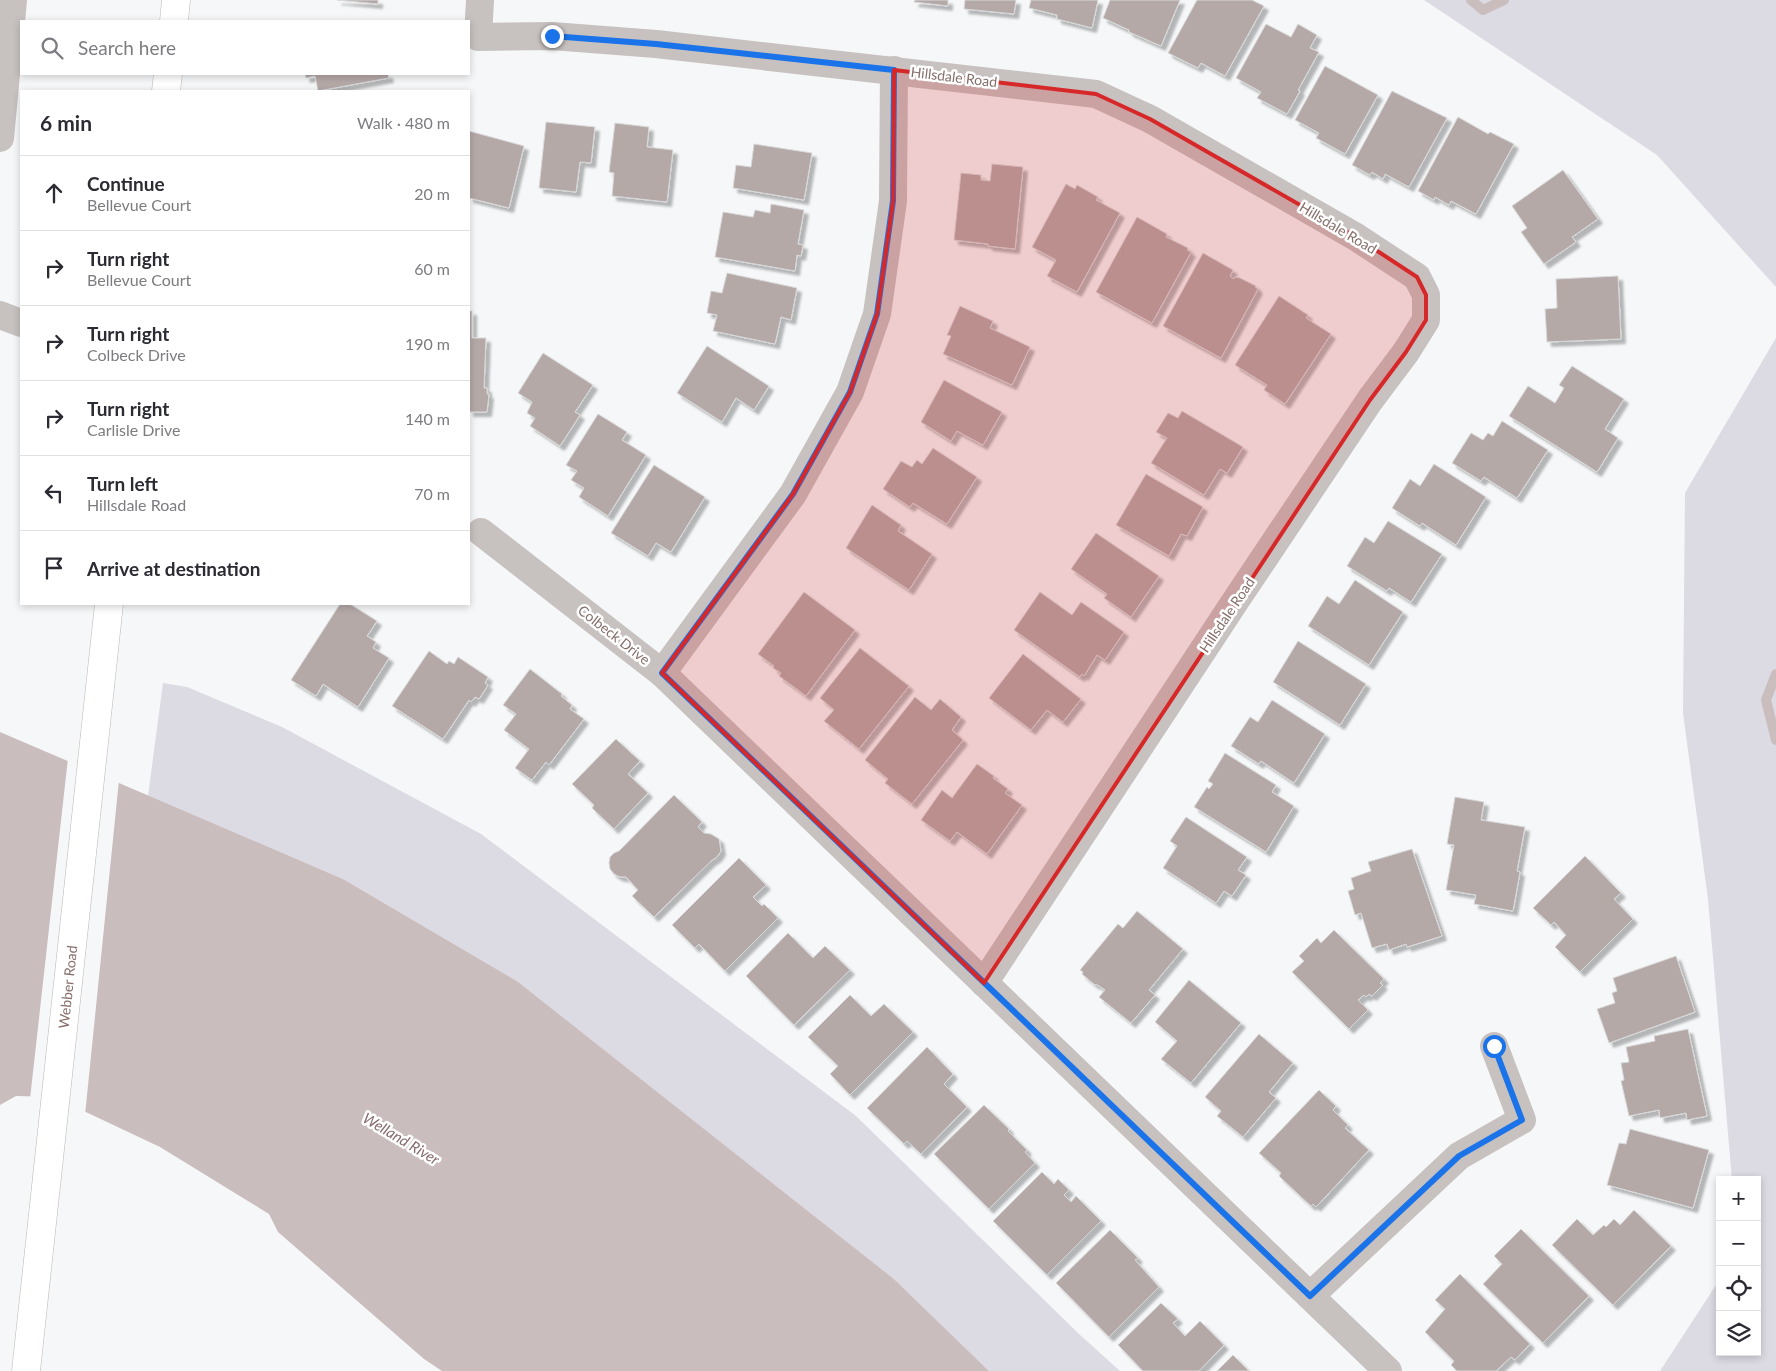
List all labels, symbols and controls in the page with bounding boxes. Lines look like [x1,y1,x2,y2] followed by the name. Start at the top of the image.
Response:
[20,20,470,75] search box
[541,25,564,48] route end
[38,34,66,62] icon: search
[78,36,176,59] text: Search here
[910,63,998,90] street label: Hillsdale Road
[40,110,92,135] text: 6 min
[357,113,450,132] text: Walk · 480 m
[87,172,165,195] text: Continue
[40,179,68,207] icon: ahead
[414,184,450,203] text: 20 m
[87,195,191,214] text: Bellevue Court
[1297,198,1380,257] street label: Hillsdale Road
[87,247,169,270] text: Turn right
[40,254,68,282] icon: right
[414,259,450,278] text: 60 m
[87,270,191,289] text: Bellevue Court
[87,322,169,345] text: Turn right
[40,329,68,357] icon: right
[405,334,450,353] text: 190 m
[87,345,186,364] text: Colbeck Drive
[87,397,169,420] text: Turn right
[40,404,68,432] icon: right
[405,409,450,428] text: 140 m
[87,420,180,439] text: Carlisle Drive
[87,472,158,495] text: Turn left
[40,479,68,507] icon: left
[414,484,450,503] text: 70 m
[87,495,186,514] text: Hillsdale Road
[40,554,68,582] icon: arrive
[87,557,260,580] text: Arrive at destination
[1195,574,1258,655] street label: Hillsdale Road
[575,601,654,668] street label: Colbeck Drive
[55,944,80,1029] street label: Webber Road
[1483,1035,1506,1058] route start
[360,1108,444,1168] water label: Welland River
[1716,1176,1761,1356] map controls
[1716,1176,1761,1221] button: +
[1716,1221,1761,1266] button: −
[1716,1266,1761,1311] button: locate
[1716,1311,1761,1356] button: layers

